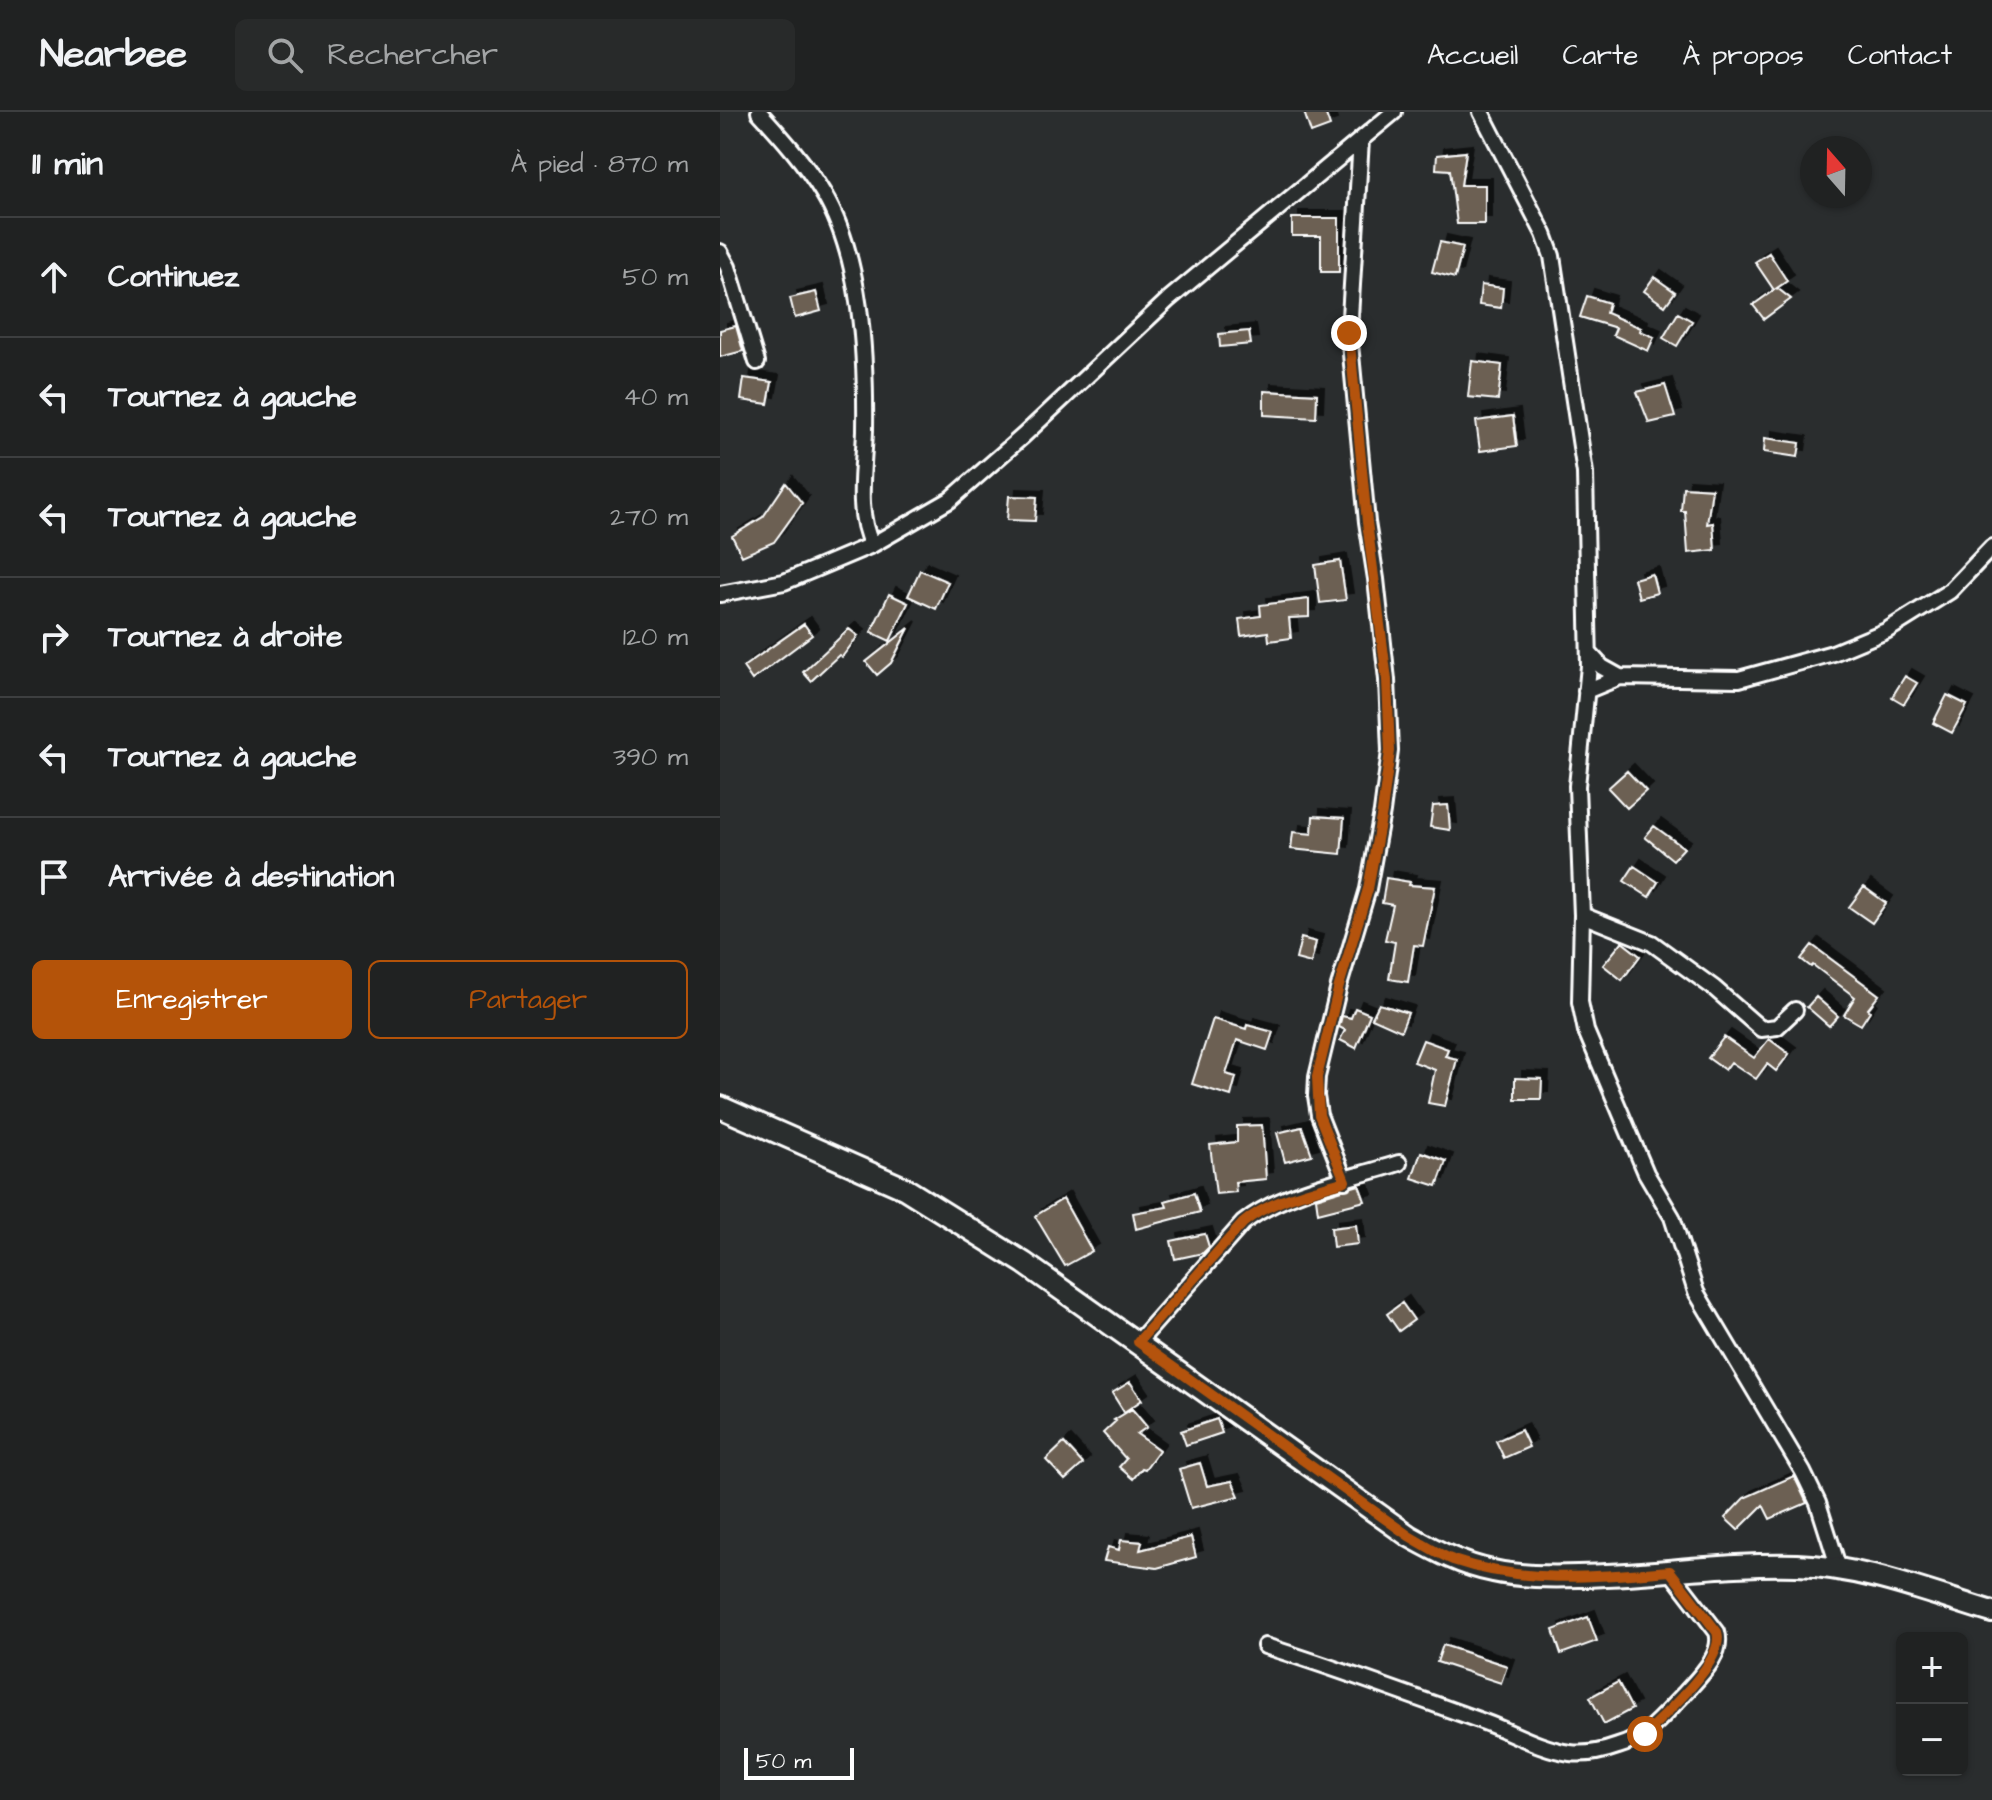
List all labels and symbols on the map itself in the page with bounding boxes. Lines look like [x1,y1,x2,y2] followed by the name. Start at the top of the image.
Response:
[1800,136,1872,208] north arrow
[1331,315,1367,351] route end
[1627,1716,1663,1752] route start
[744,1744,854,1780] scale bar

